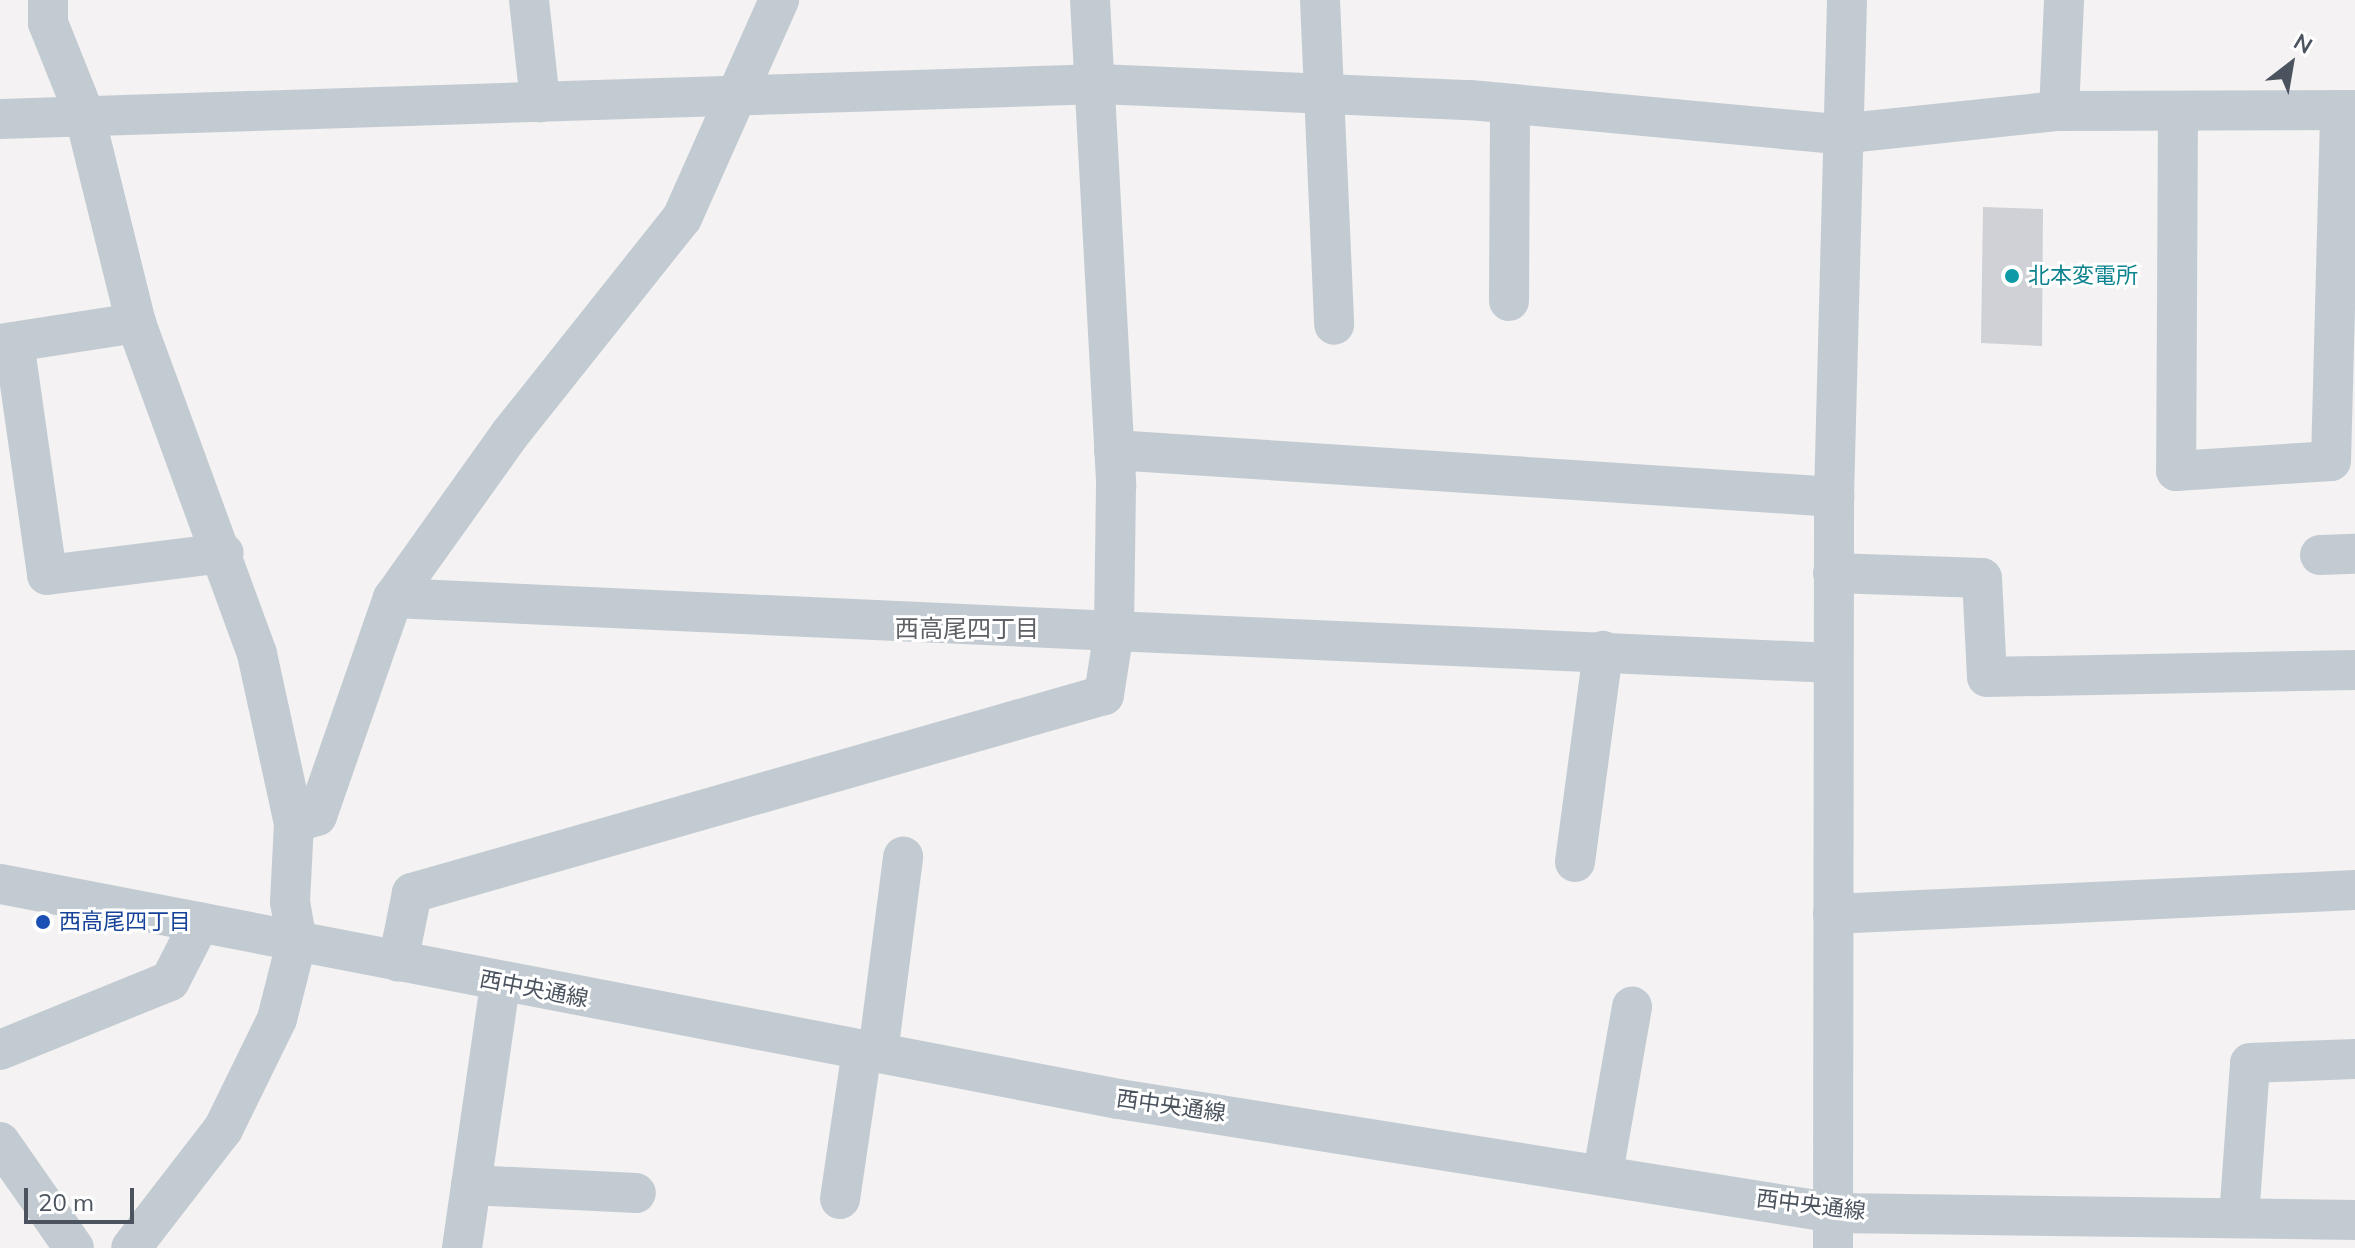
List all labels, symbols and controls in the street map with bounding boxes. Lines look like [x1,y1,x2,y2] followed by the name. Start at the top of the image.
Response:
[2251,24,2331,104] north arrow
[2289,27,2318,60] text: N
[2028,263,2138,289] place label: 北本変電所
[2003,267,2021,285] marker: 北本変電所
[895,615,1039,643] district label: 西高尾四丁目
[59,909,191,935] place label: 西高尾四丁目
[34,913,52,931] marker: 西高尾四丁目
[477,966,591,1012] street label: 西中央通線
[1115,1085,1227,1127] street label: 西中央通線
[28,1172,138,1222] scale bar
[1755,1185,1867,1225] street label: 西中央通線
[38,1187,94,1217] text: 20 m

